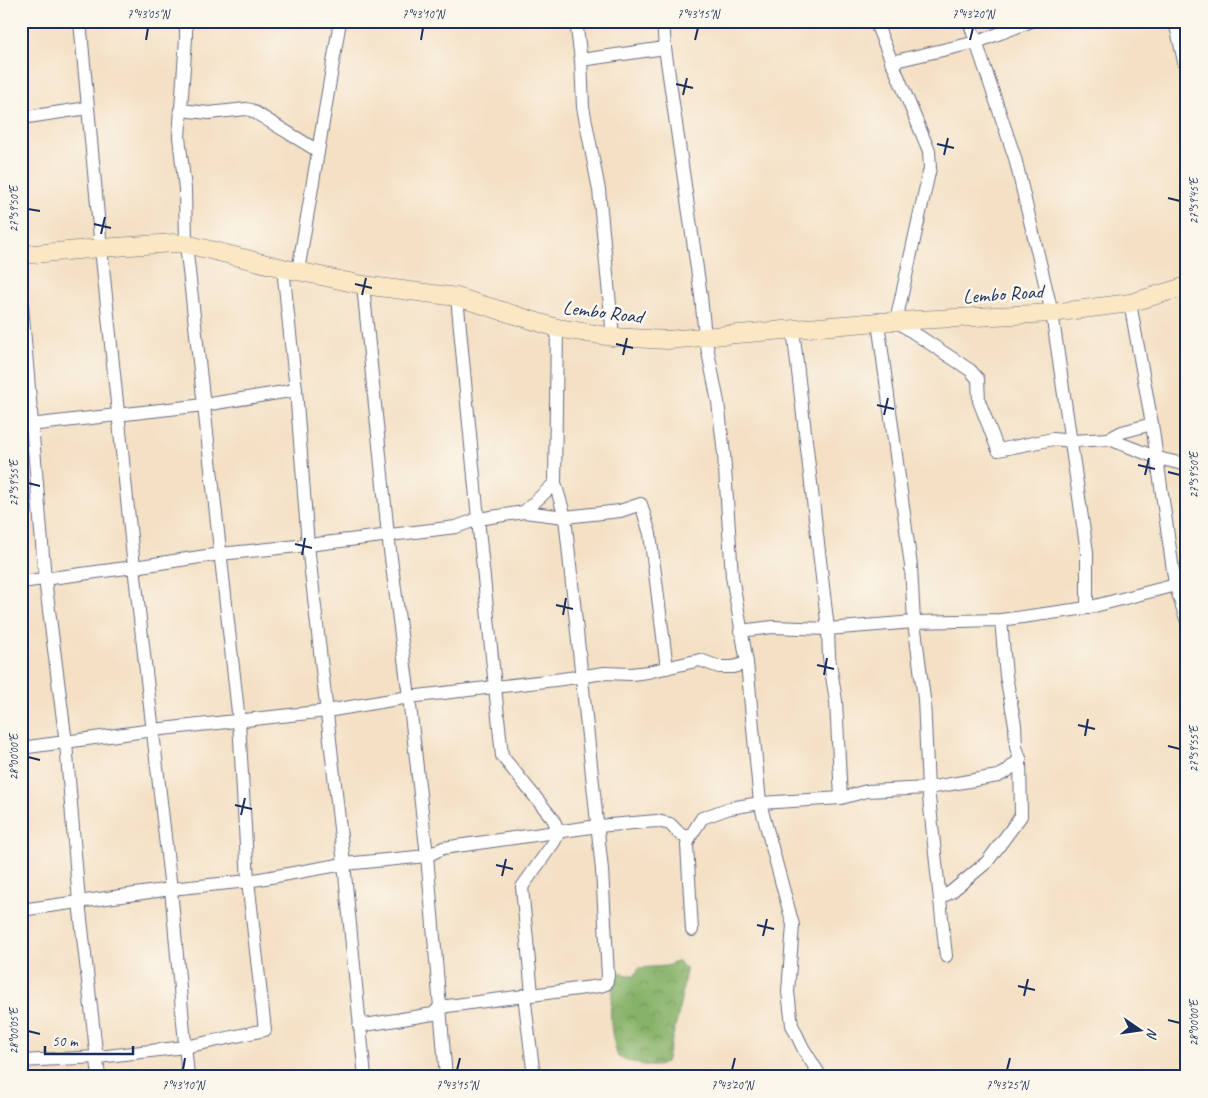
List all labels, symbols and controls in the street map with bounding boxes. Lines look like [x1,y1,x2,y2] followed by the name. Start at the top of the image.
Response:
[127,6,171,22] text: 7°43'05"N
[402,6,446,22] text: 7°43'10"N
[677,6,721,22] text: 7°43'15"N
[952,6,996,22] text: 7°43'20"N
[1186,176,1202,224] text: 27°59'45"E
[6,184,22,232] text: 27°59'50"E
[962,279,1047,309] street label: Lembo Road
[562,295,648,330] street label: Lembo Road
[1186,450,1202,498] text: 27°59'50"E
[6,458,22,506] text: 27°59'55"E
[1186,724,1202,772] text: 27°59'55"E
[6,732,22,780] text: 28°00'00"E
[1186,998,1202,1046] text: 28°00'00"E
[6,1006,22,1054] text: 28°00'05"E
[1116,1006,1166,1056] north arrow
[45,1023,132,1055] scale bar
[1142,1027,1161,1041] text: N
[52,1032,79,1051] text: 50 m
[162,1077,206,1093] text: 7°43'10"N
[436,1077,480,1093] text: 7°43'15"N
[711,1077,755,1093] text: 7°43'20"N
[986,1077,1030,1093] text: 7°43'25"N

